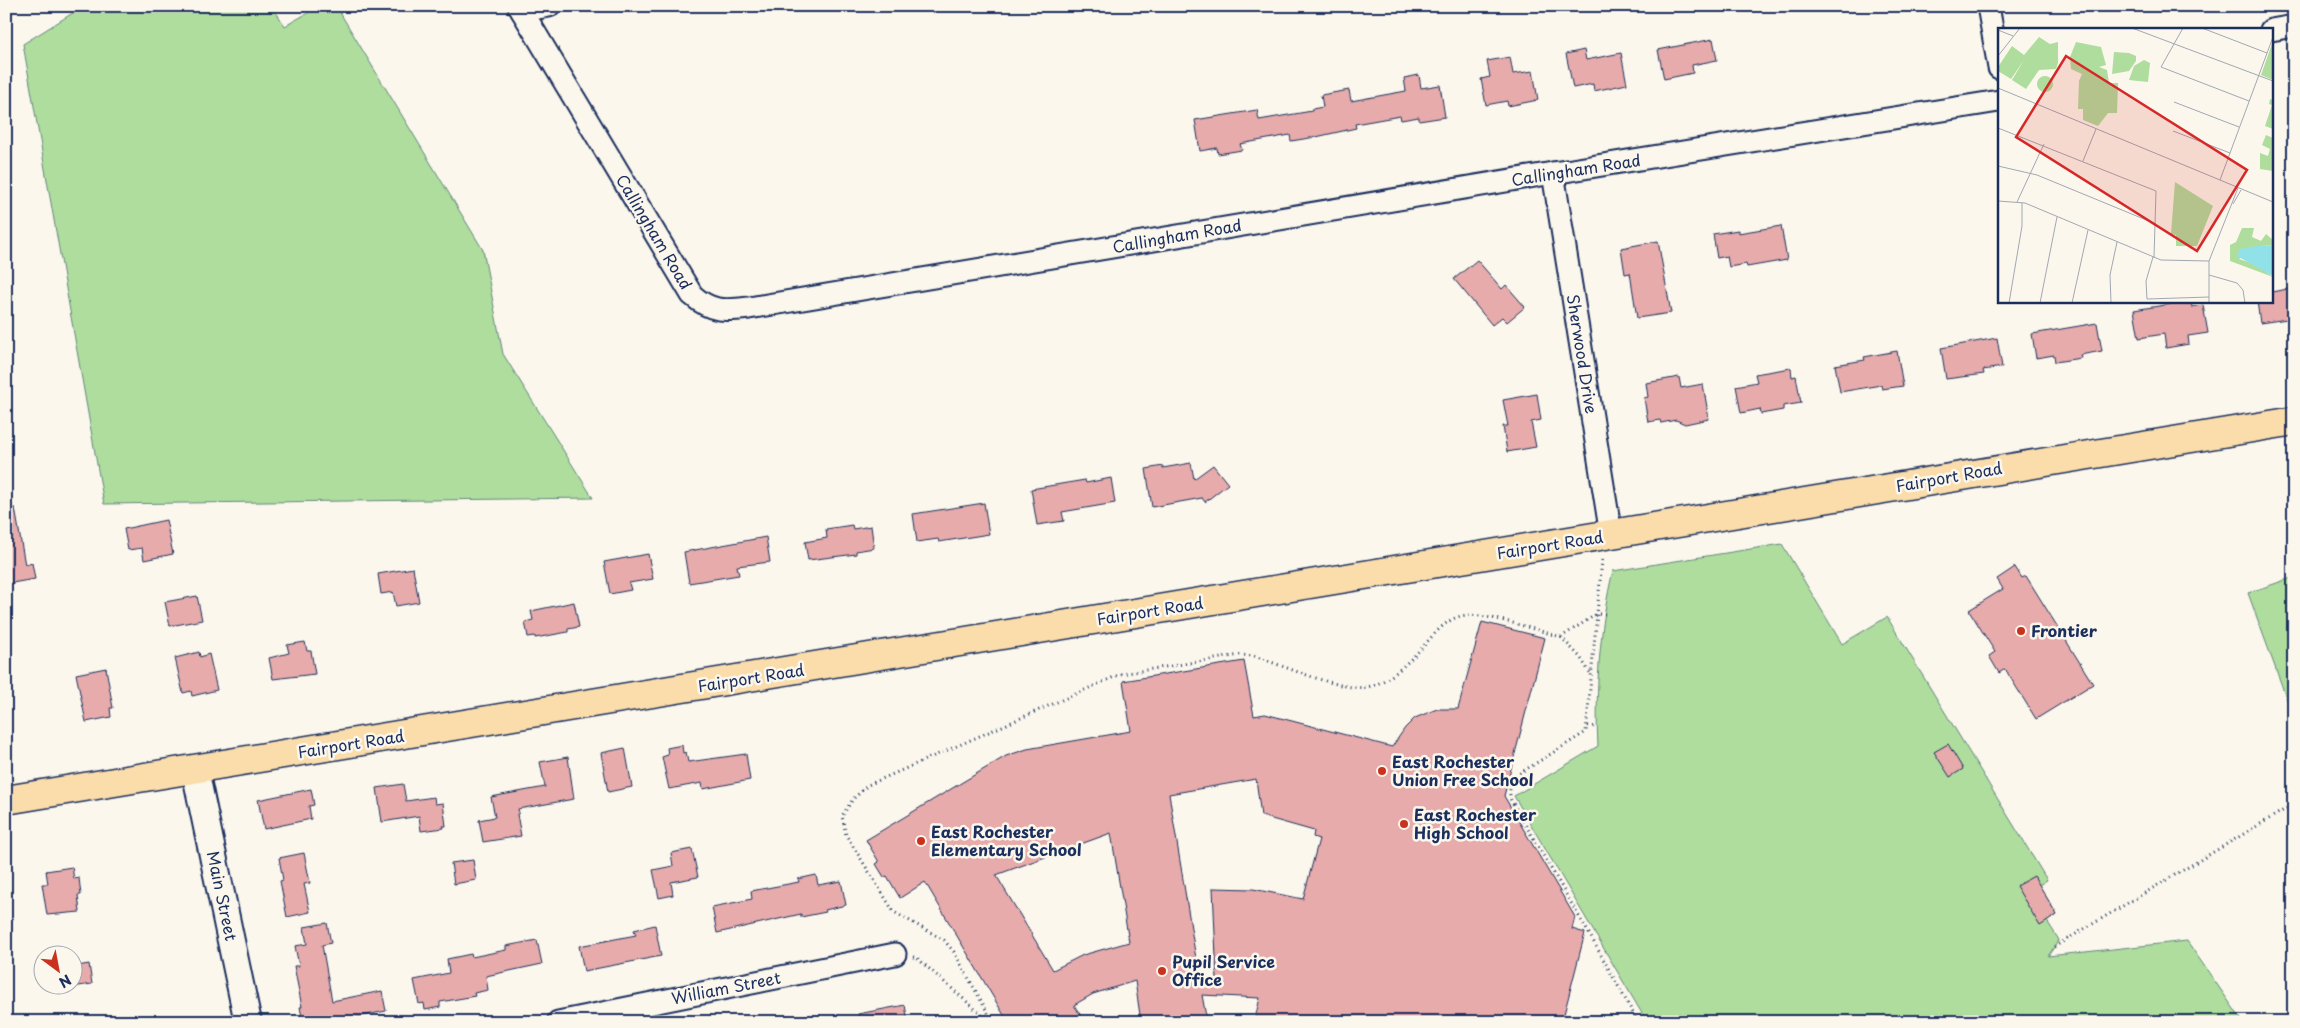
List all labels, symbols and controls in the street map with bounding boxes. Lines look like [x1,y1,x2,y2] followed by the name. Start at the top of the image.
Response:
[1998,28,2272,302] inset map
[1509,147,1642,191] street label: Callingham Road
[611,169,699,294] street label: Callingham Road
[1110,212,1243,258] street label: Callingham Road
[1562,292,1604,415] street label: Sherwood Drive
[1894,455,2004,497] street label: Fairport Road
[1495,524,1605,564] street label: Fairport Road
[1095,590,1205,630] street label: Fairport Road
[2031,618,2098,642] place label: Frontier
[2015,625,2027,637] marker: Frontier
[696,657,806,697] street label: Fairport Road
[296,723,406,763] street label: Fairport Road
[1392,749,1534,791] place label: East Rochester Union Free School
[1376,765,1388,777] marker: East Rochester Union Free School
[1414,802,1537,844] place label: East Rochester High School
[1398,818,1410,830] marker: East Rochester High School
[931,819,1082,861] place label: East Rochester Elementary School
[915,835,927,847] marker: East Rochester Elementary School
[202,849,244,943] street label: Main Street
[32,946,82,996] north arrow
[1172,949,1275,991] place label: Pupil Service Office
[669,965,783,1009] street label: William Street
[1156,965,1168,977] marker: Pupil Service Office
[55,970,75,993] text: N

